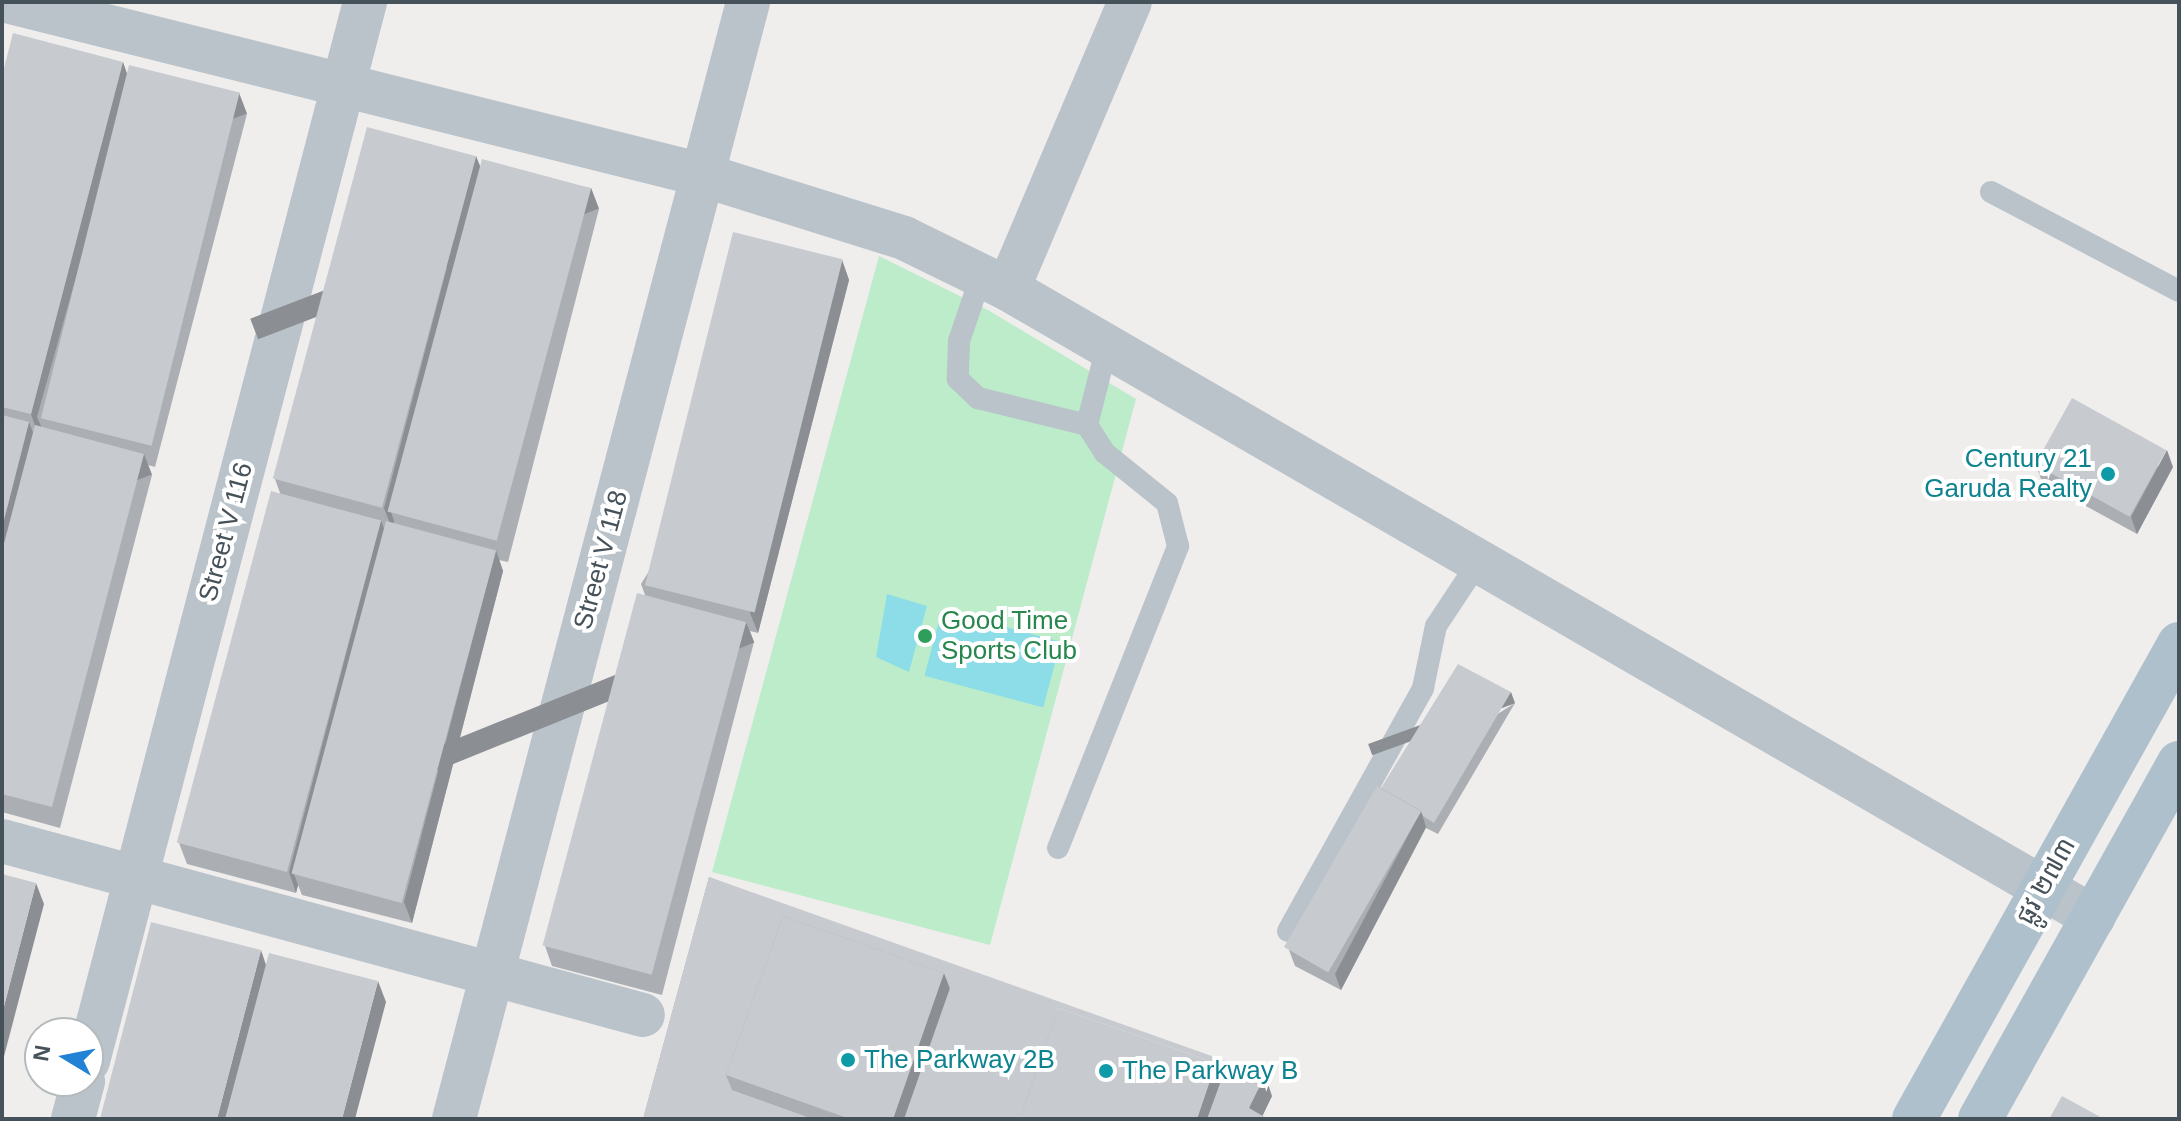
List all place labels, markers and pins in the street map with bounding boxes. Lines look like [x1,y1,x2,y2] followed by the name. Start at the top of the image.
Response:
[1924,443,2092,504] place label: Century 21 Garuda Realty
[2099,465,2117,483] marker: Century 21 Garuda Realty
[941,605,1077,666] place label: Good Time Sports Club
[916,627,934,645] marker: Good Time Sports Club
[864,1044,1055,1076] place label: The Parkway 2B
[839,1051,857,1069] marker: The Parkway 2B
[1122,1055,1298,1087] place label: The Parkway B
[1097,1062,1115,1080] marker: The Parkway B

